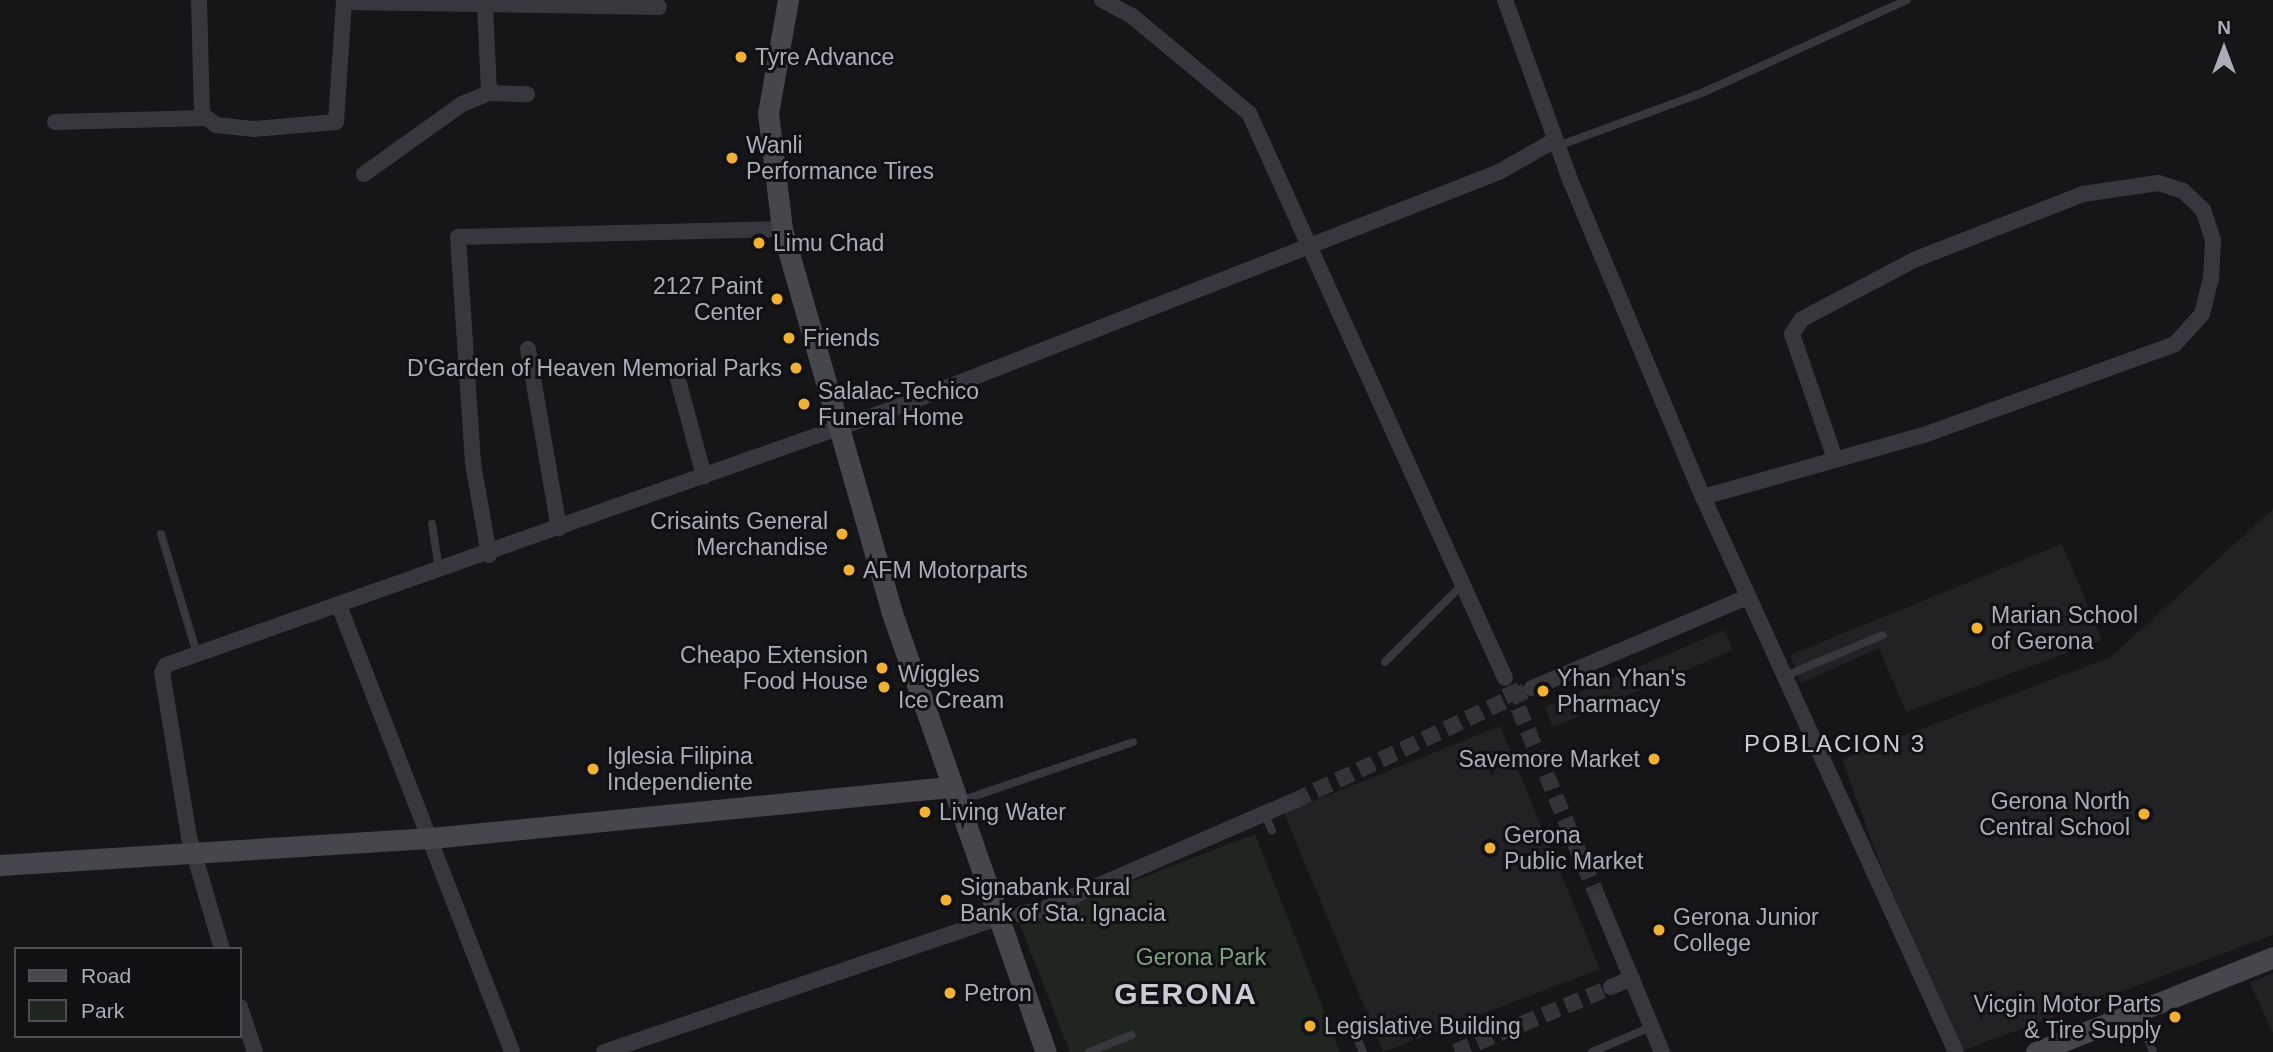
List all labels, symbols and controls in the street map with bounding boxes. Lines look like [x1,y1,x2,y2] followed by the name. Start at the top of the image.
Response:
[2189,14,2259,84] north arrow
[2217,17,2231,38] text: N
[755,43,896,71] place label: Tyre Advance
[733,49,749,65] marker: Tyre Advance
[746,131,934,185] place label: Wanli Performance Tires
[724,150,740,166] marker: Wanli Performance Tires
[773,229,884,257] place label: Limu Chad
[751,235,767,251] marker: Limu Chad
[653,272,763,326] place label: 2127 Paint Center
[769,291,785,307] marker: 2127 Paint Center
[803,324,880,352] place label: Friends
[781,330,797,346] marker: Friends
[407,354,782,382] place label: D'Garden of Heaven Memorial Parks
[788,360,804,376] marker: D'Garden of Heaven Memorial Parks
[818,377,979,431] place label: Salalac-Techico Funeral Home
[796,396,812,412] marker: Salalac-Techico Funeral Home
[650,507,828,561] place label: Crisaints General Merchandise
[834,526,850,542] marker: Crisaints General Merchandise
[863,556,1028,584] place label: AFM Motorparts
[841,562,857,578] marker: AFM Motorparts
[1991,601,2138,655] place label: Marian School of Gerona
[1969,620,1985,636] marker: Marian School of Gerona
[680,641,868,695] place label: Cheapo Extension Food House
[874,660,890,676] marker: Cheapo Extension Food House
[898,660,1004,714] place label: Wiggles Ice Cream
[1557,664,1687,718] place label: Yhan Yhan's Pharmacy
[876,679,892,695] marker: Wiggles Ice Cream
[1535,683,1551,699] marker: Yhan Yhan's Pharmacy
[1745,730,1925,758] district label: POBLACION 3
[607,742,753,796] place label: Iglesia Filipina Independiente
[1458,745,1640,773] place label: Savemore Market
[1646,751,1662,767] marker: Savemore Market
[585,761,601,777] marker: Iglesia Filipina Independiente
[1979,787,2130,841] place label: Gerona North Central School
[939,798,1066,826] place label: Living Water
[917,804,933,820] marker: Living Water
[2136,806,2152,822] marker: Gerona North Central School
[1504,821,1643,875] place label: Gerona Public Market
[1482,840,1498,856] marker: Gerona Public Market
[960,873,1166,927] place label: Signabank Rural Bank of Sta. Ignacia
[938,892,954,908] marker: Signabank Rural Bank of Sta. Ignacia
[1673,903,1819,957] place label: Gerona Junior College
[1651,922,1667,938] marker: Gerona Junior College
[1136,943,1266,971] park label: Gerona Park
[14,947,242,1038] legend
[81,964,131,987] text: Road
[1115,976,1257,1012] district label: GERONA
[964,979,1032,1007] place label: Petron
[942,985,958,1001] marker: Petron
[1974,990,2161,1044] place label: Vicgin Motor Parts & Tire Supply
[81,999,124,1022] text: Park
[2167,1009,2183,1025] marker: Vicgin Motor Parts & Tire Supply
[1324,1012,1521,1040] place label: Legislative Building
[1302,1018,1318,1034] marker: Legislative Building

